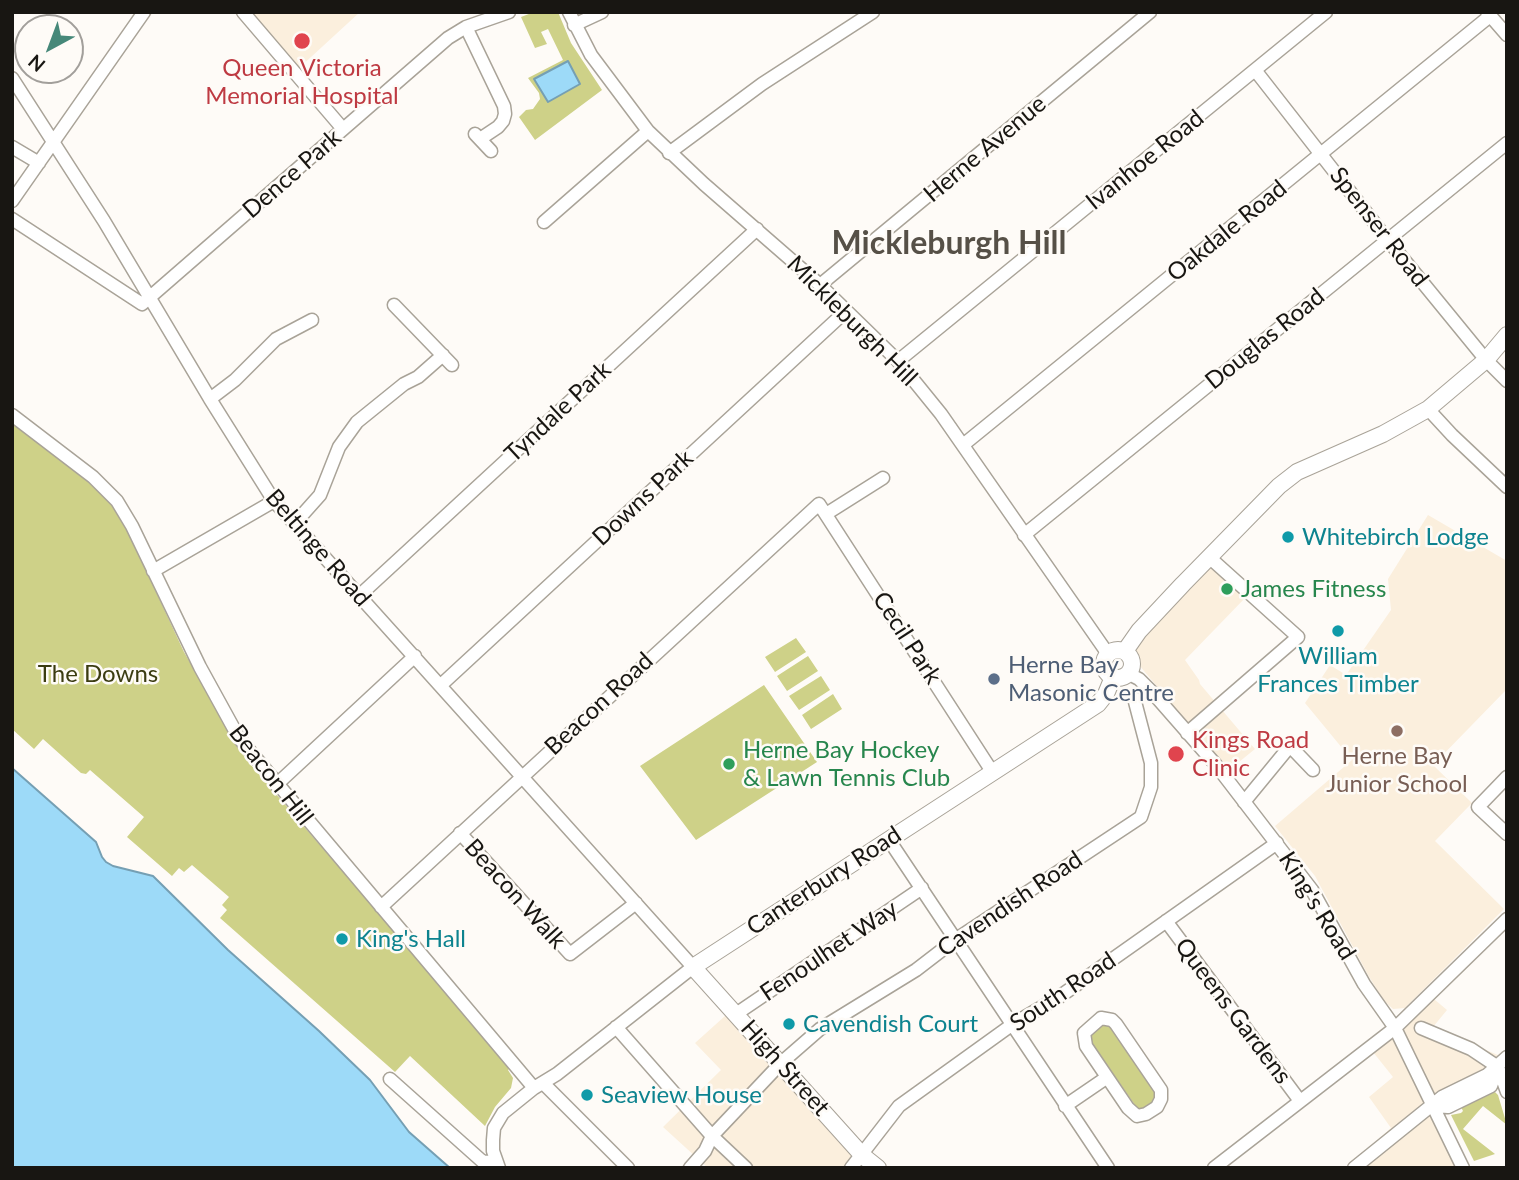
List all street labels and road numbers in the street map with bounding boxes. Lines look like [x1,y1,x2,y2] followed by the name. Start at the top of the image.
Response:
[918,89,1052,209] street label: Herne Avenue
[1080,104,1210,216] street label: Ivanhoe Road
[237,123,347,225] street label: Dence Park
[1323,162,1435,292] street label: Spenser Road
[1161,174,1293,288] street label: Oakdale Road
[781,250,923,392] street label: Mickleburgh Hill
[1200,282,1330,396] street label: Douglas Road
[499,356,617,468] street label: Tyndale Park
[587,444,699,552] street label: Downs Park
[259,483,377,613] street label: Beltinge Road
[866,586,948,690] street label: Cecil Park
[539,647,659,761] street label: Beacon Road
[223,719,319,831] street label: Beacon Hill
[741,820,907,942] street label: Canterbury Road
[458,833,572,955] street label: Beacon Walk
[932,845,1088,963] street label: Cavendish Road
[1272,847,1362,965] street label: King's Road
[755,894,903,1008] street label: Fenoulhet Way
[1169,932,1297,1090] street label: Queens Gardens
[1005,946,1121,1038] street label: South Road
[734,1014,836,1122] street label: High Street

